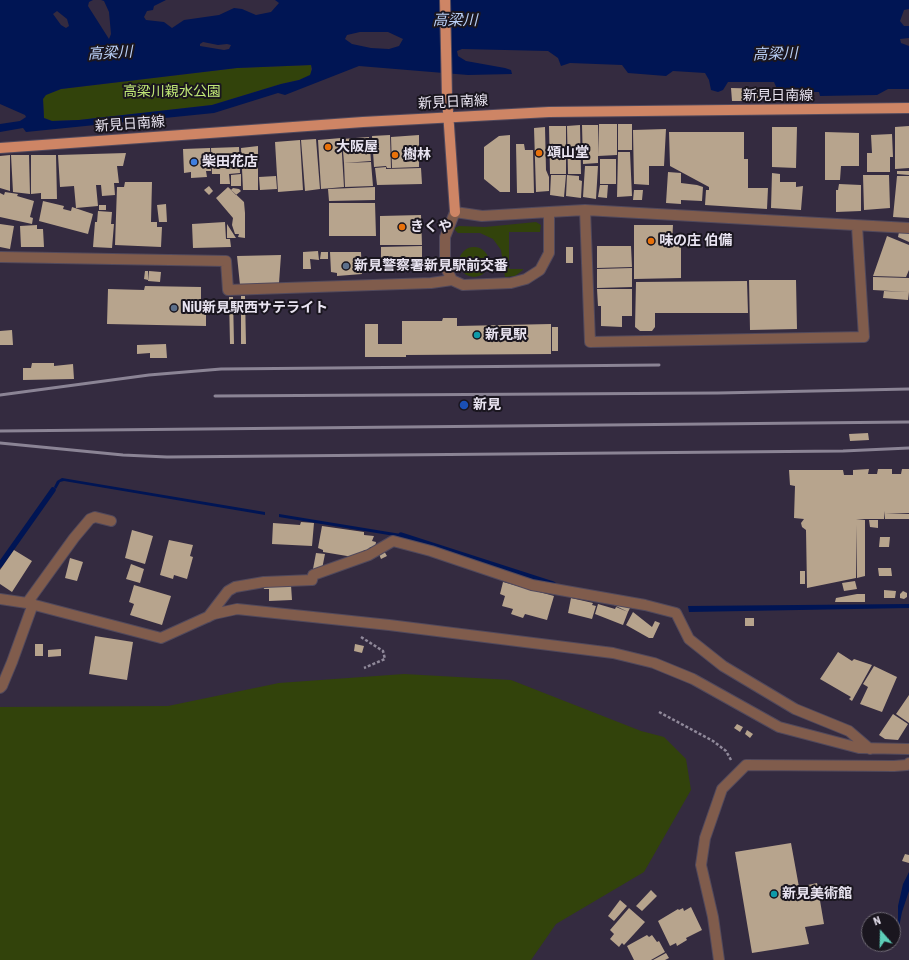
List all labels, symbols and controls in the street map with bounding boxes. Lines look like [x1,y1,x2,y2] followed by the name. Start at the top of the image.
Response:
[433,12,477,30] water label: 高梁川
[87,44,133,64] water label: 高梁川
[752,45,798,65] water label: 高梁川
[123,84,221,100] park label: 高梁川親水公園
[743,88,813,104] street label: 新見日南線
[418,93,488,113] street label: 新見日南線
[94,114,166,136] street label: 新見日南線
[336,139,378,155] place label: 大阪屋
[323,142,333,152] marker: 大阪屋
[547,145,589,161] place label: 頌山堂
[403,147,431,163] place label: 樹林
[534,148,544,158] marker: 頌山堂
[390,150,400,160] marker: 樹林
[202,154,258,170] place label: 柴田花店
[189,157,199,167] marker: 柴田花店
[410,219,452,235] place label: きくや
[397,222,407,232] marker: きくや
[659,233,732,249] place label: 味の庄 伯備
[646,236,656,246] marker: 味の庄 伯備
[354,258,508,274] place label: 新見警察署新見駅前交番
[341,261,351,271] marker: 新見警察署新見駅前交番
[182,300,328,316] place label: NiU新見駅西サテライト
[169,303,179,313] marker: NiU新見駅西サテライト
[485,327,527,343] place label: 新見駅
[472,330,482,340] marker: 新見駅
[473,397,501,413] place label: 新見
[458,399,470,411] marker: 新見
[782,886,852,902] place label: 新見美術館
[769,889,779,899] marker: 新見美術館
[861,912,901,952] north arrow
[872,914,882,928] text: N

